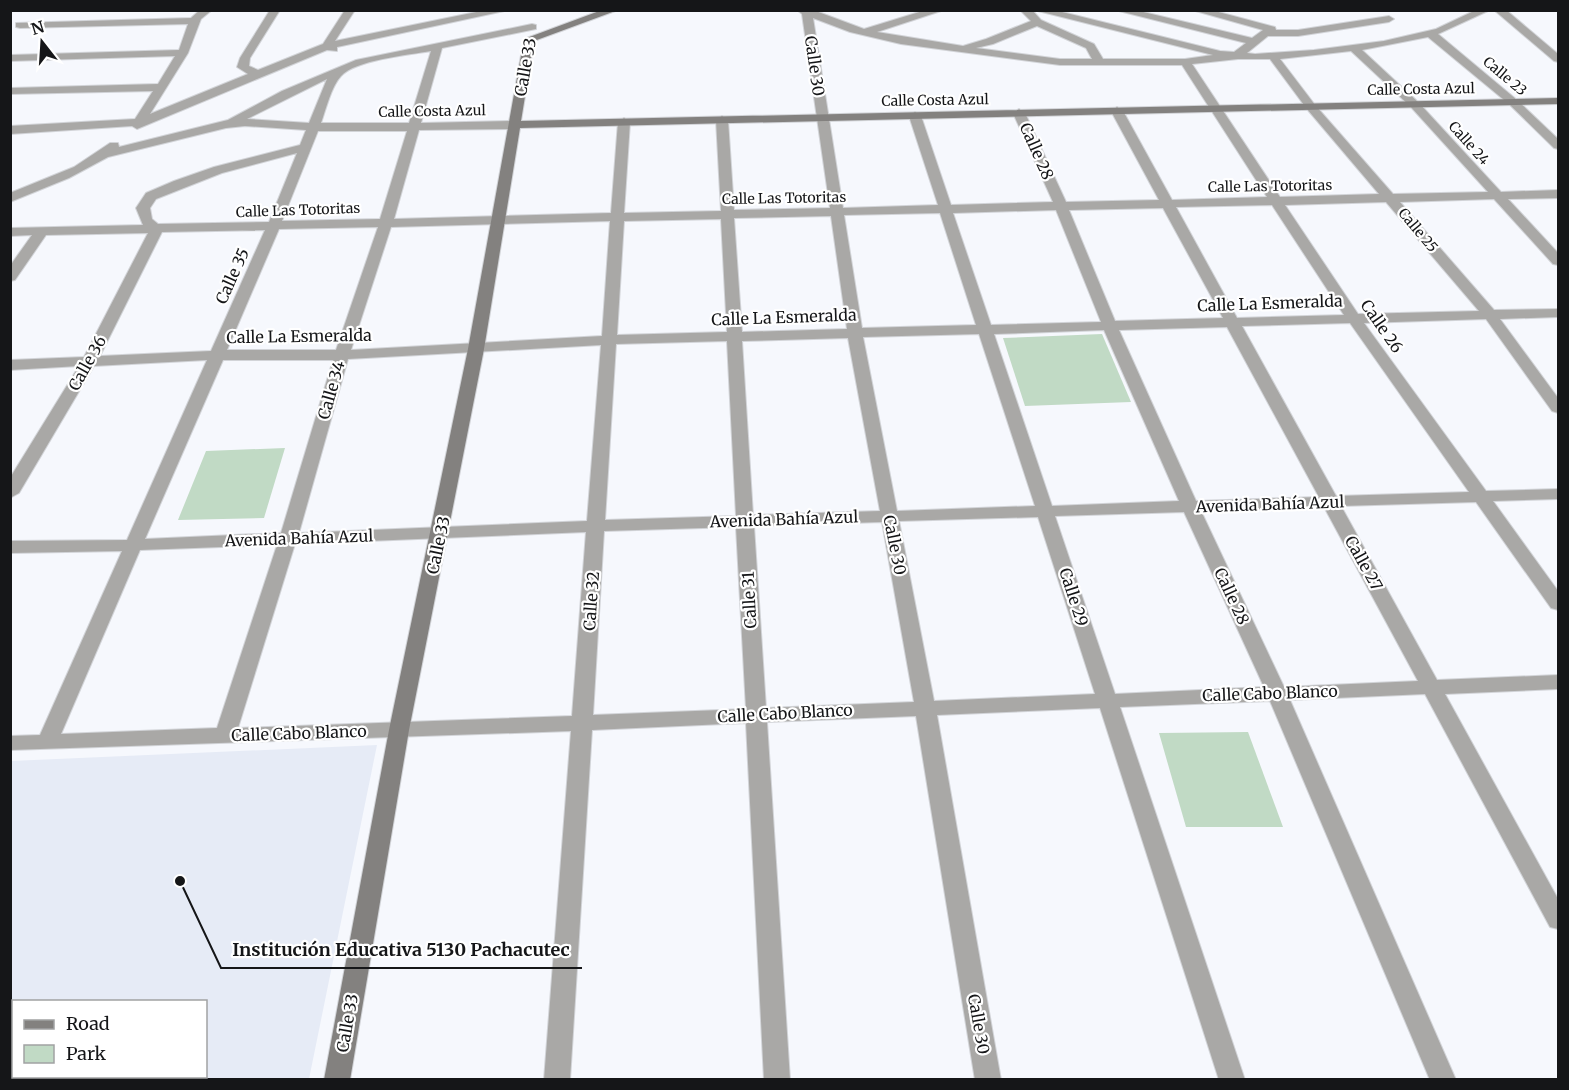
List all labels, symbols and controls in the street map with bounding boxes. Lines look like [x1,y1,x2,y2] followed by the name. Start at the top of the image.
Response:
[12,12,72,72] north arrow
[29,16,47,39] text: N
[801,35,829,97] street label: Calle 30
[510,36,540,98] street label: Calle 33
[1479,52,1531,100] street label: Calle 23
[1367,79,1475,99] street label: Calle Costa Azul
[881,90,989,110] street label: Calle Costa Azul
[378,101,486,121] street label: Calle Costa Azul
[1445,117,1494,169] street label: Calle 24
[1016,119,1058,183] street label: Calle 28
[1208,176,1332,196] street label: Calle Las Totoritas
[722,188,846,208] street label: Calle Las Totoritas
[236,199,361,221] street label: Calle Las Totoritas
[1394,204,1442,256] street label: Calle 25
[211,245,253,307] street label: Calle 35
[1197,290,1343,316] street label: Calle La Esmeralda
[1357,296,1408,357] street label: Calle 26
[711,304,857,330] street label: Calle La Esmeralda
[226,325,372,347] street label: Calle La Esmeralda
[64,332,110,394] street label: Calle 36
[313,358,349,422] street label: Calle 34
[1194,491,1345,517] street label: Avenida Bahía Azul
[708,506,859,532] street label: Avenida Bahía Azul
[879,513,911,577] street label: Calle 30
[422,514,454,576] street label: Calle 33
[223,525,374,551] street label: Avenida Bahía Azul
[1341,532,1387,594] street label: Calle 27
[1055,565,1093,629] street label: Calle 29
[1210,565,1254,627] street label: Calle 28
[579,571,603,631] street label: Calle 32
[738,571,760,629] street label: Calle 31
[1202,681,1338,705] street label: Calle Cabo Blanco
[717,699,853,727] street label: Calle Cabo Blanco
[231,721,367,745] street label: Calle Cabo Blanco
[221,932,582,968] callout: Institución Educativa 5130 Pachacutec
[232,938,570,961] text: Institución Educativa 5130 Pachacutec
[332,992,362,1054] street label: Calle 33
[964,992,994,1056] street label: Calle 30
[12,1000,207,1078] legend
[66,1012,110,1035] text: Road
[66,1042,107,1065] text: Park

